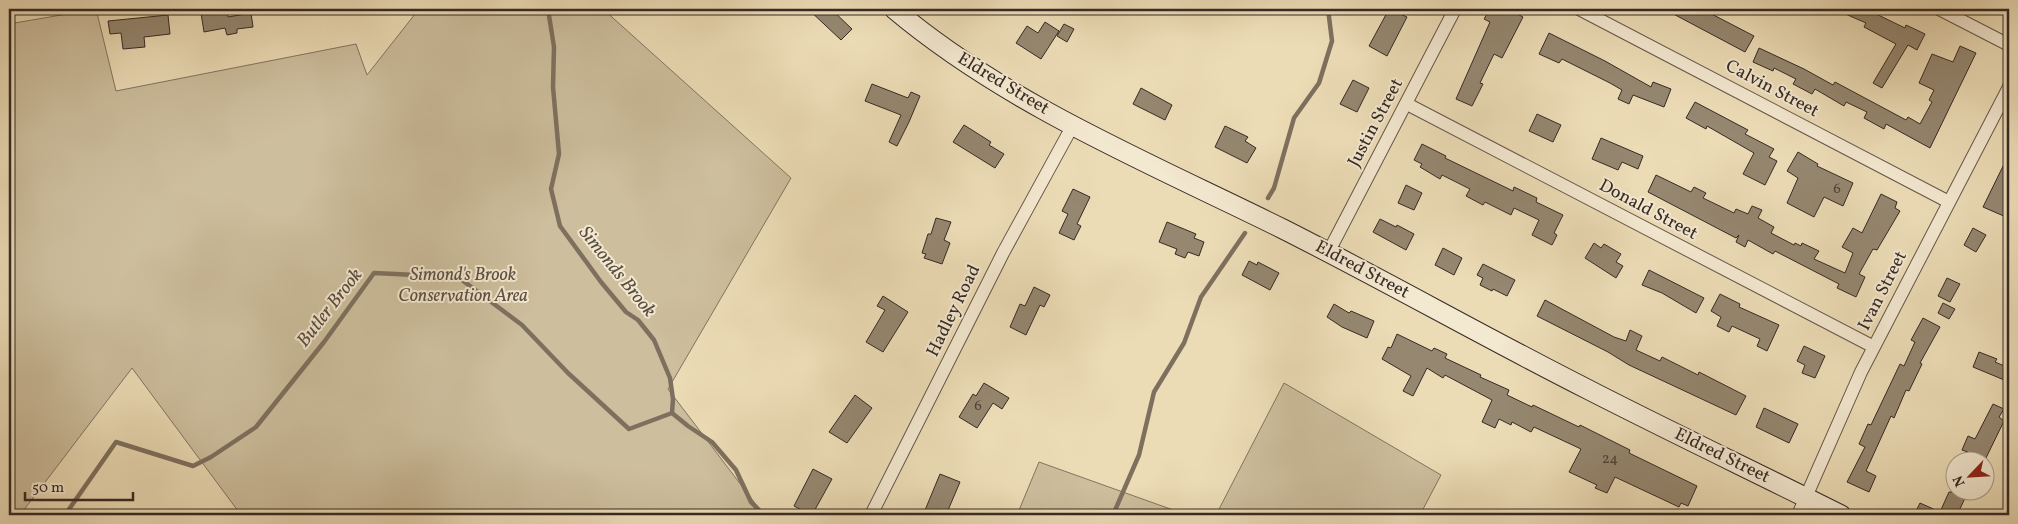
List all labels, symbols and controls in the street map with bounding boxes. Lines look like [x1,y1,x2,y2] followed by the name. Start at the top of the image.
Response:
[952,47,1054,121] street label: Eldred Street
[1721,54,1823,124] street label: Calvin Street
[1342,74,1410,172] street label: Justin Street
[1594,173,1702,247] street label: Donald Street
[1833,179,1841,200] house number: 6
[572,221,662,323] water label: Simonds Brook
[1311,235,1413,305] street label: Eldred Street
[1852,247,1914,335] street label: Ivan Street
[921,261,987,361] street label: Hadley Road
[291,263,369,353] water label: Butler Brook
[398,263,528,309] park label: Simond's Brook Conservation Area
[974,396,982,417] house number: 6
[1670,422,1774,490] street label: Eldred Street
[1602,449,1618,470] house number: 24
[1946,452,1996,502] north arrow
[25,469,132,501] scale bar
[1949,472,1970,489] text: N
[32,478,64,499] text: 50 m

